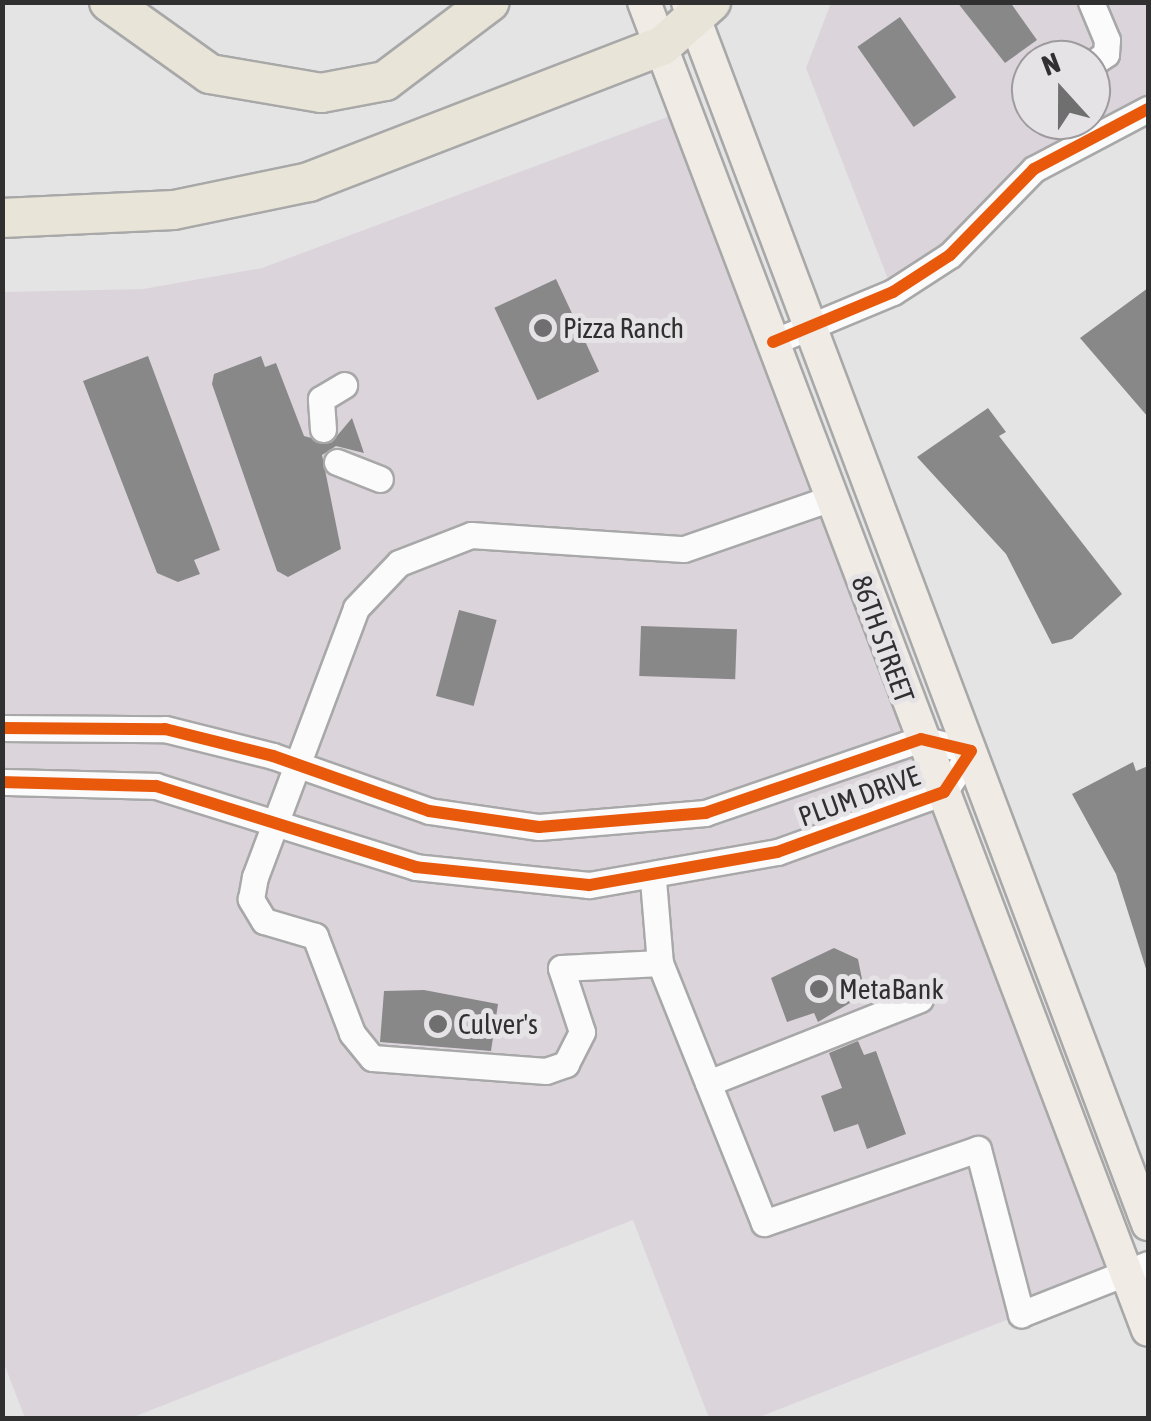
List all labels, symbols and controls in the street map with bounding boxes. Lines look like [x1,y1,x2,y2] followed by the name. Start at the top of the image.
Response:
[1011,40,1111,140] north arrow
[1038,46,1064,82] text: N
[563,311,684,345] place label: Pizza Ranch
[532,317,554,339] marker: Pizza Ranch
[844,571,922,707] street label: 86TH STREET
[794,759,924,833] street label: PLUM DRIVE
[839,972,944,1006] place label: MetaBank
[808,978,830,1000] marker: MetaBank
[458,1007,538,1041] place label: Culver's
[427,1013,449,1035] marker: Culver's

